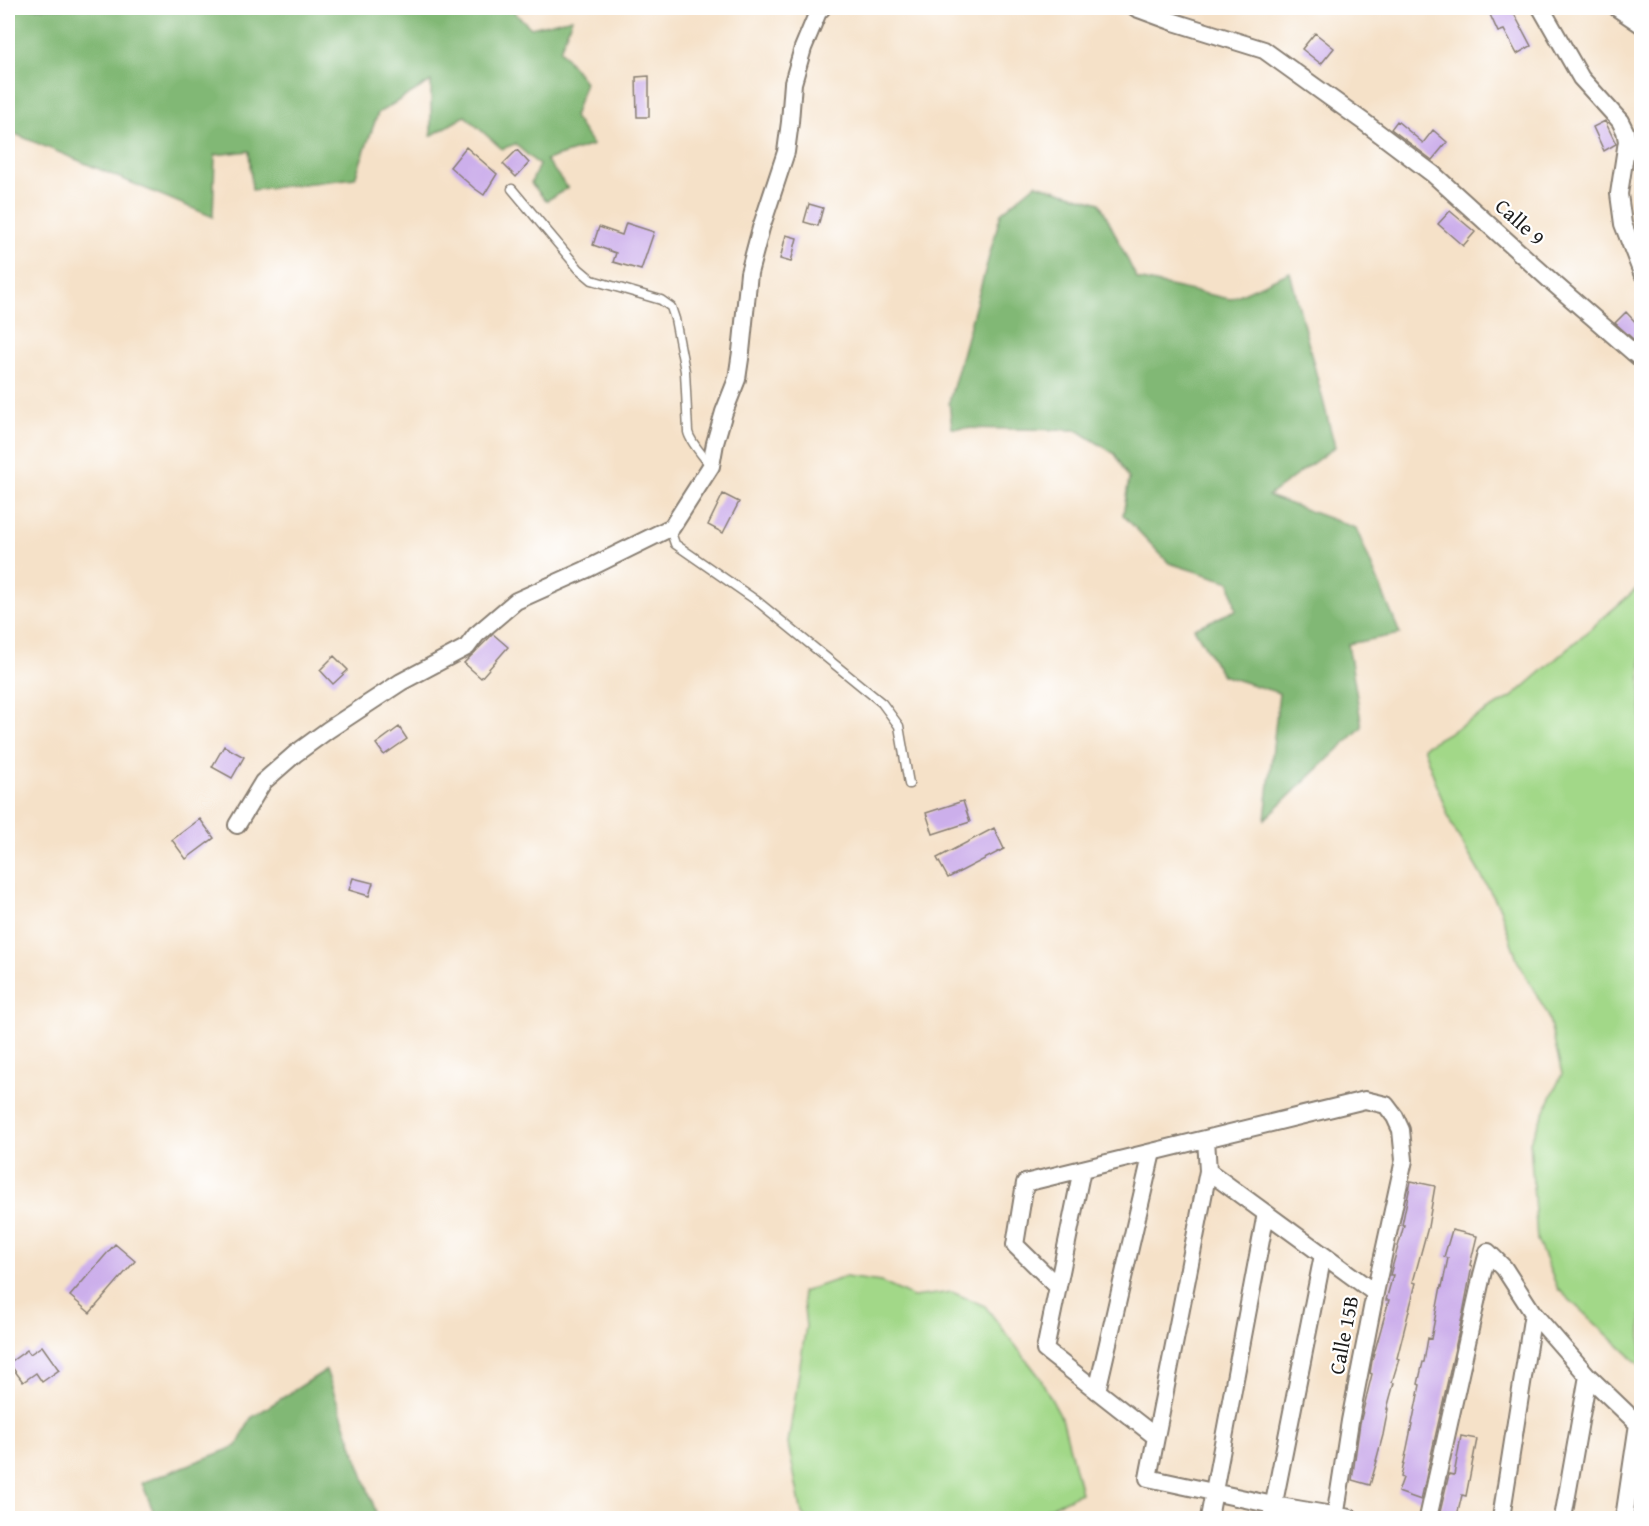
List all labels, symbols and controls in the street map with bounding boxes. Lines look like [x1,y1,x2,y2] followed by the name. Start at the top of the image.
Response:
[1489,191,1552,252] street label: Calle 9
[1321,1293,1366,1377] street label: Calle 15B

